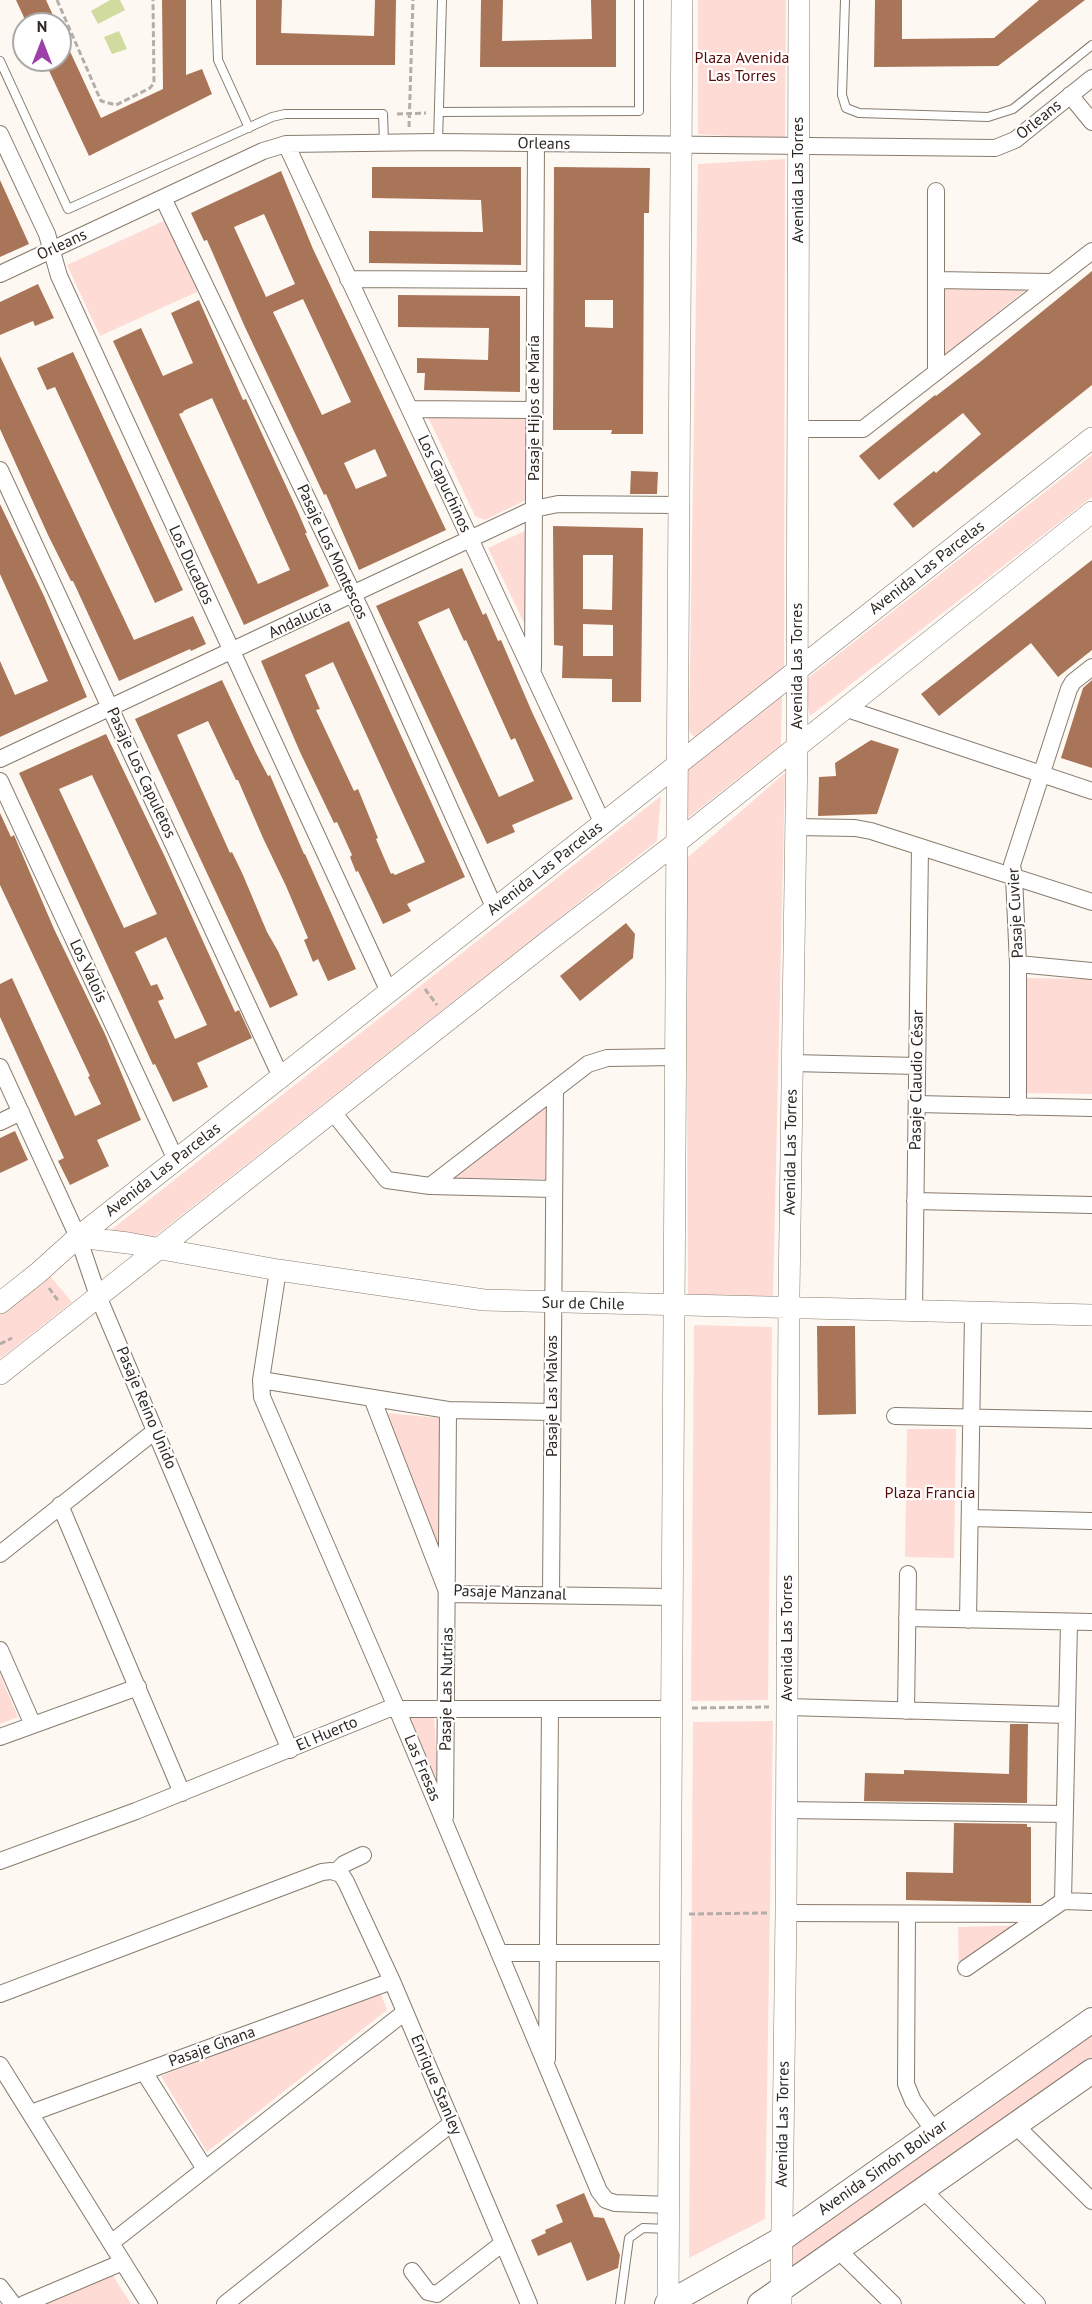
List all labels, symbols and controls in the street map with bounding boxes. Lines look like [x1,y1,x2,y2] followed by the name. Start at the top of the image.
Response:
[12,12,72,72] north arrow
[37,16,47,36] text: N
[695,48,789,86] park label: Plaza Avenida Las Torres
[1013,96,1065,144] street label: Orleans
[788,117,808,243] street label: Avenida Las Torres
[518,134,570,154] street label: Orleans
[34,225,90,265] street label: Orleans
[524,335,544,481] street label: Pasaje Hijos de María
[413,432,475,536] street label: Los Capuchinos
[292,481,372,623] street label: Pasaje Los Montescos
[865,517,989,619] street label: Avenida Las Parcelas
[164,522,218,608] street label: Los Ducados
[265,597,335,643] street label: Andalucía
[787,603,807,729] street label: Avenida Las Torres
[102,705,180,841] street label: Pasaje Los Capuletos
[483,818,607,920] street label: Avenida Las Parcelas
[1004,867,1028,959] street label: Pasaje Cuvier
[65,936,111,1006] street label: Los Valois
[906,1010,928,1150] street label: Pasaje Claudio César
[780,1089,802,1215] street label: Avenida Las Torres
[101,1119,225,1221] street label: Avenida Las Parcelas
[541,1294,625,1314] street label: Sur de Chile
[542,1335,562,1457] street label: Pasaje Las Malvas
[112,1344,180,1472] street label: Pasaje Reino Unido
[885,1483,975,1503] park label: Plaza Francia
[777,1575,797,1701] street label: Avenida Las Torres
[453,1581,567,1605] street label: Pasaje Manzanal
[436,1627,458,1751] street label: Pasaje Las Nutrias
[293,1713,361,1755] street label: El Huerto
[399,1732,445,1804] street label: Las Fresas
[166,2022,258,2072] street label: Pasaje Ghana
[406,2032,466,2138] street label: Enrique Stanley
[772,2061,794,2187] street label: Avenida Las Torres
[815,2116,951,2220] street label: Avenida Simón Bolívar

